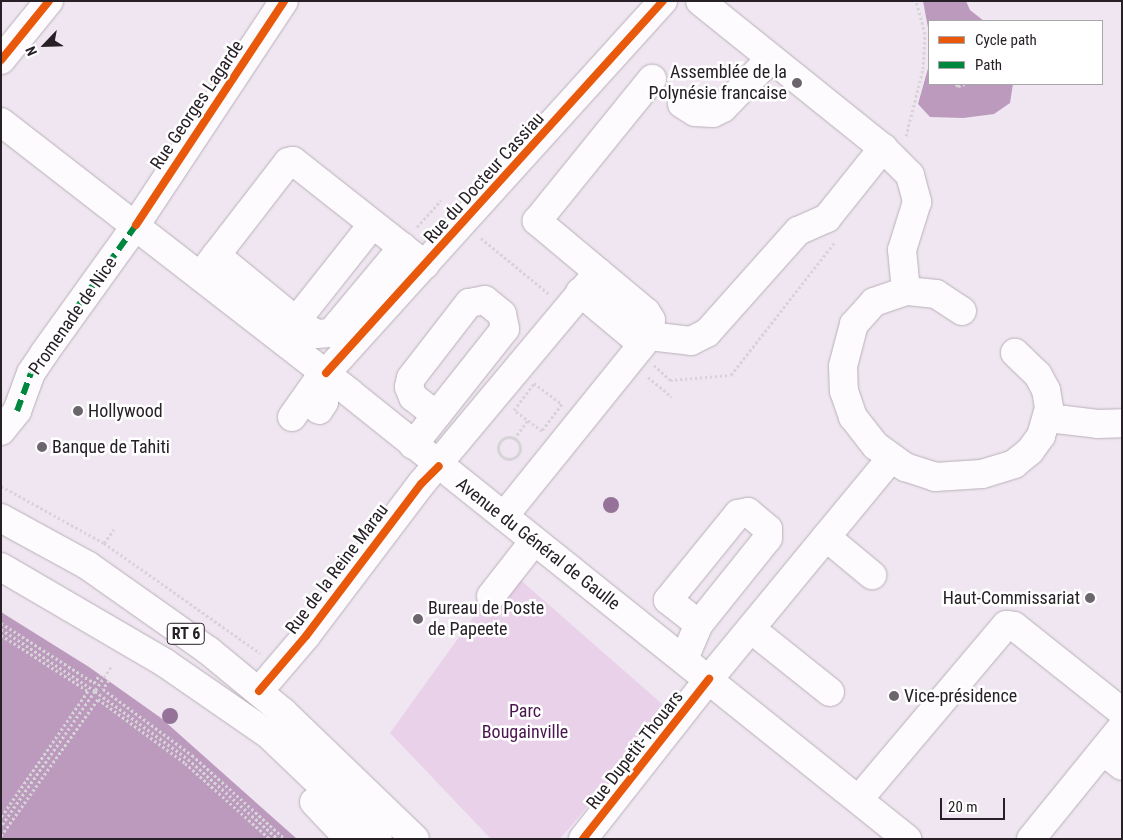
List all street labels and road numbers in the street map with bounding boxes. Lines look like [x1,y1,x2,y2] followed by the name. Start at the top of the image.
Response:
[146,36,248,174] street label: Rue Georges Lagarde
[419,108,549,248] street label: Rue du Docteur Cassiau
[24,253,122,379] street label: Promenade de Nice
[452,473,624,615] street label: Avenue du Général de Gaulle
[281,500,393,638] street label: Rue de la Reine Marau
[166,620,206,648] road number: RT 6
[582,686,688,814] street label: Rue Dupetit-Thouars

